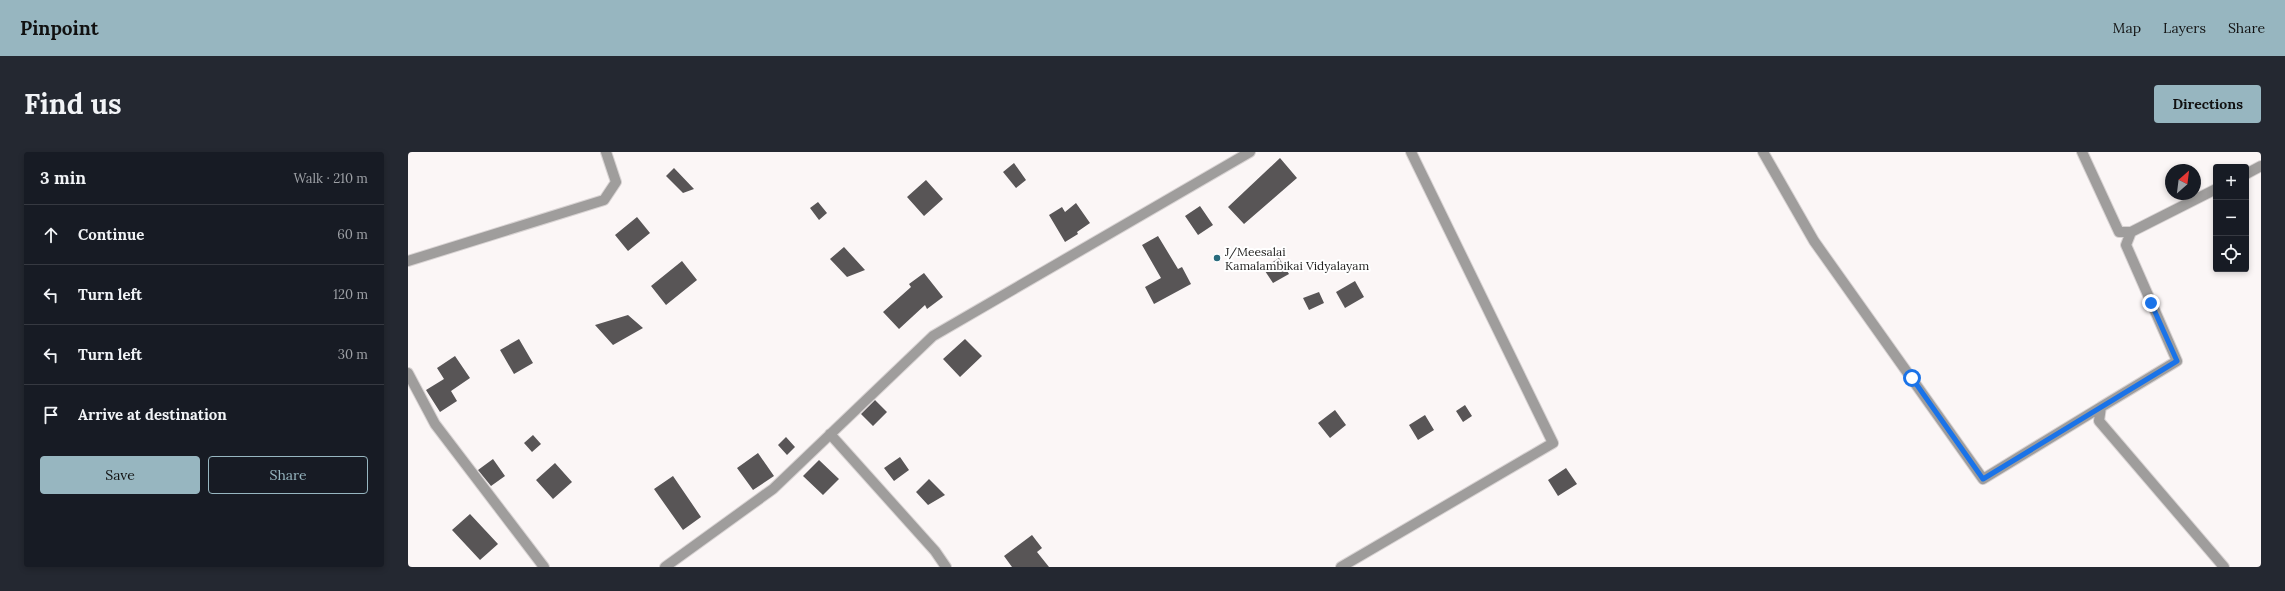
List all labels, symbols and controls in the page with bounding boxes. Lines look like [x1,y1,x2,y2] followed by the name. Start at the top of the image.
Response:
[20,16,99,40] text: Pinpoint
[2113,19,2141,37] text: Map
[2163,19,2206,37] text: Layers
[2228,19,2265,37] text: Share
[2154,85,2261,123] button: Directions
[24,86,122,122] text: Find us
[2165,164,2201,200] north arrow
[2213,164,2249,272] map controls
[2213,164,2249,200] button: +
[40,167,86,189] text: 3 min
[293,170,368,187] text: Walk · 210 m
[2213,200,2249,236] button: −
[40,224,62,246] icon: ahead
[78,225,144,244] text: Continue
[337,226,368,243] text: 60 m
[2213,236,2249,272] button: locate
[1224,244,1370,273] place label: J/Meesalai Kamalambikai Vidyalayam
[1212,253,1222,263] marker: J/Meesalai Kamalambikai Vidyalayam
[40,284,62,306] icon: left
[78,285,142,304] text: Turn left
[333,286,368,303] text: 120 m
[2142,294,2160,312] route end
[40,344,62,366] icon: left
[78,345,142,364] text: Turn left
[338,346,368,363] text: 30 m
[1903,369,1921,387] route start
[40,404,62,426] icon: arrive
[78,405,227,424] text: Arrive at destination
[40,456,200,494] button: Save
[208,456,368,494] button: Share

